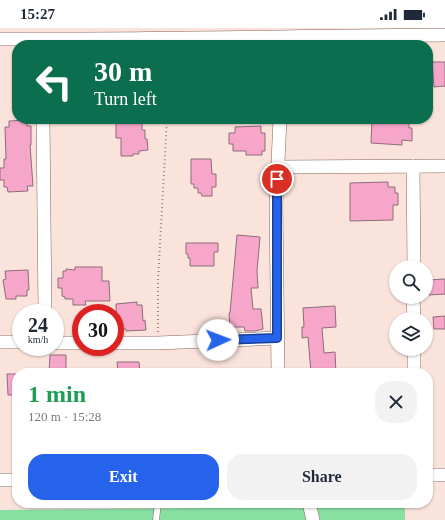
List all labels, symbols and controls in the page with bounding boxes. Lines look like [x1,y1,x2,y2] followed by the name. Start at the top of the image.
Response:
[20,6,55,22] text: 15:27
[28,56,80,108] icon: left
[94,56,152,87] text: 30 m
[94,89,157,109] text: Turn left
[260,162,294,196] pin
[266,168,288,190] icon: arrive
[389,260,433,356] map controls
[389,260,433,304] button: search
[72,304,124,356] speed limit sign: 30
[389,312,433,356] button: layers
[28,314,48,336] text: 24
[197,319,239,361] position arrow
[28,334,48,345] text: km/h
[28,381,86,407] text: 1 min
[375,381,417,423] button: close
[28,409,101,424] text: 120 m · 15:28
[28,454,219,500] button: Exit
[227,454,417,500] button: Share

